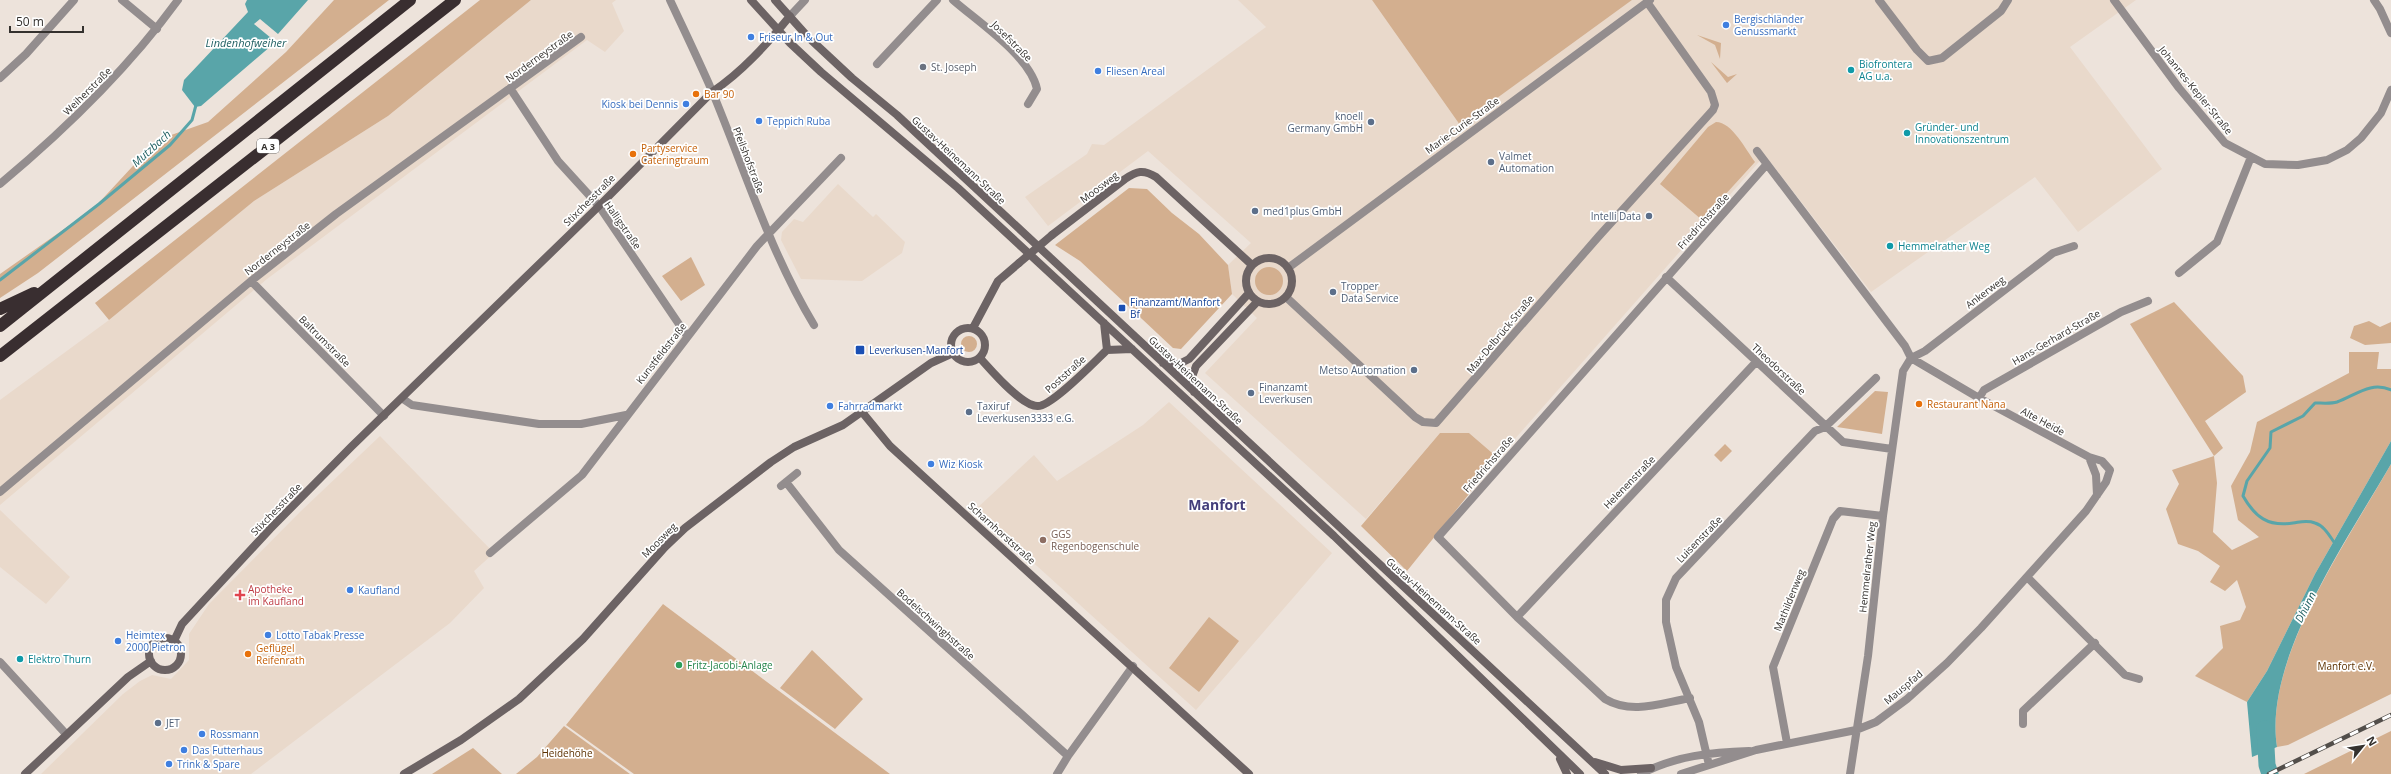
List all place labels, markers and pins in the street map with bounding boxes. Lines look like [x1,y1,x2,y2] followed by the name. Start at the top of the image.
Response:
[1734,12,1804,38] place label: Bergischländer Genussmarkt
[1721,20,1731,30] marker: Bergischländer Genussmarkt
[759,30,833,44] place label: Friseur In & Out
[746,32,756,42] marker: Friseur In & Out
[1859,57,1912,83] place label: Biofrontera AG u.a.
[931,60,977,74] place label: St. Joseph
[918,62,928,72] marker: St. Joseph
[1106,64,1165,78] place label: Fliesen Areal
[1846,65,1856,75] marker: Biofrontera AG u.a.
[1093,66,1103,76] marker: Fliesen Areal
[704,87,734,101] place label: Bar 90
[691,89,701,99] marker: Bar 90
[601,97,678,111] place label: Kiosk bei Dennis
[681,99,691,109] marker: Kiosk bei Dennis
[1287,109,1363,135] place label: knoell Germany GmbH
[767,114,830,128] place label: Teppich Ruba
[754,116,764,126] marker: Teppich Ruba
[1366,117,1376,127] marker: knoell Germany GmbH
[1915,120,2009,146] place label: Gründer- und Innovationszentrum
[1902,128,1912,138] marker: Gründer- und Innovationszentrum
[641,141,709,167] place label: Partyservice Cateringtraum
[628,149,638,159] marker: Partyservice Cateringtraum
[1499,149,1554,175] place label: Valmet Automation
[1486,157,1496,167] marker: Valmet Automation
[1263,204,1342,218] place label: med1plus GmbH
[1250,206,1260,216] marker: med1plus GmbH
[1591,209,1641,223] place label: Intelli Data
[1644,211,1654,221] marker: Intelli Data
[1898,239,1990,253] place label: Hemmelrather Weg
[1885,241,1895,251] marker: Hemmelrather Weg
[1341,279,1399,305] place label: Tropper Data Service
[1328,287,1338,297] marker: Tropper Data Service
[1130,295,1220,321] place label: Finanzamt/Manfort Bf
[1117,303,1127,313] marker: Finanzamt/Manfort Bf
[869,343,964,357] place label: Leverkusen-Manfort
[854,344,866,356] marker: Leverkusen-Manfort
[1319,363,1406,377] place label: Metso Automation
[1409,365,1419,375] marker: Metso Automation
[1259,380,1312,406] place label: Finanzamt Leverkusen
[1246,388,1256,398] marker: Finanzamt Leverkusen
[1927,397,2006,411] place label: Restaurant Nana
[838,399,903,413] place label: Fahrradmarkt
[977,399,1074,425] place label: Taxiruf Leverkusen3333 e.G.
[1914,399,1924,409] marker: Restaurant Nana
[825,401,835,411] marker: Fahrradmarkt
[964,407,974,417] marker: Taxiruf Leverkusen3333 e.G.
[939,457,983,471] place label: Wiz Kiosk
[926,459,936,469] marker: Wiz Kiosk
[1051,527,1140,553] place label: GGS Regenbogenschule
[1038,535,1048,545] marker: GGS Regenbogenschule
[248,582,304,608] place label: Apotheke im Kaufland
[358,583,400,597] place label: Kaufland
[345,585,355,595] marker: Kaufland
[235,590,245,600] marker: Apotheke im Kaufland
[126,628,185,654] place label: Heimtex 2000 Pietron
[276,628,365,642] place label: Lotto Tabak Presse
[263,630,273,640] marker: Lotto Tabak Presse
[113,636,123,646] marker: Heimtex 2000 Pietron
[256,641,305,667] place label: Geflügel Reifenrath
[243,649,253,659] marker: Geflügel Reifenrath
[28,652,91,666] place label: Elektro Thurn
[15,654,25,664] marker: Elektro Thurn
[687,658,773,672] place label: Fritz-Jacobi-Anlage
[674,660,684,670] marker: Fritz-Jacobi-Anlage
[165,716,180,730] place label: JET
[153,718,163,728] marker: JET
[210,727,259,741] place label: Rossmann
[197,729,207,739] marker: Rossmann
[192,743,263,757] place label: Das Futterhaus
[179,745,189,755] marker: Das Futterhaus
[177,757,240,771] place label: Trink & Spare
[164,759,174,769] marker: Trink & Spare

